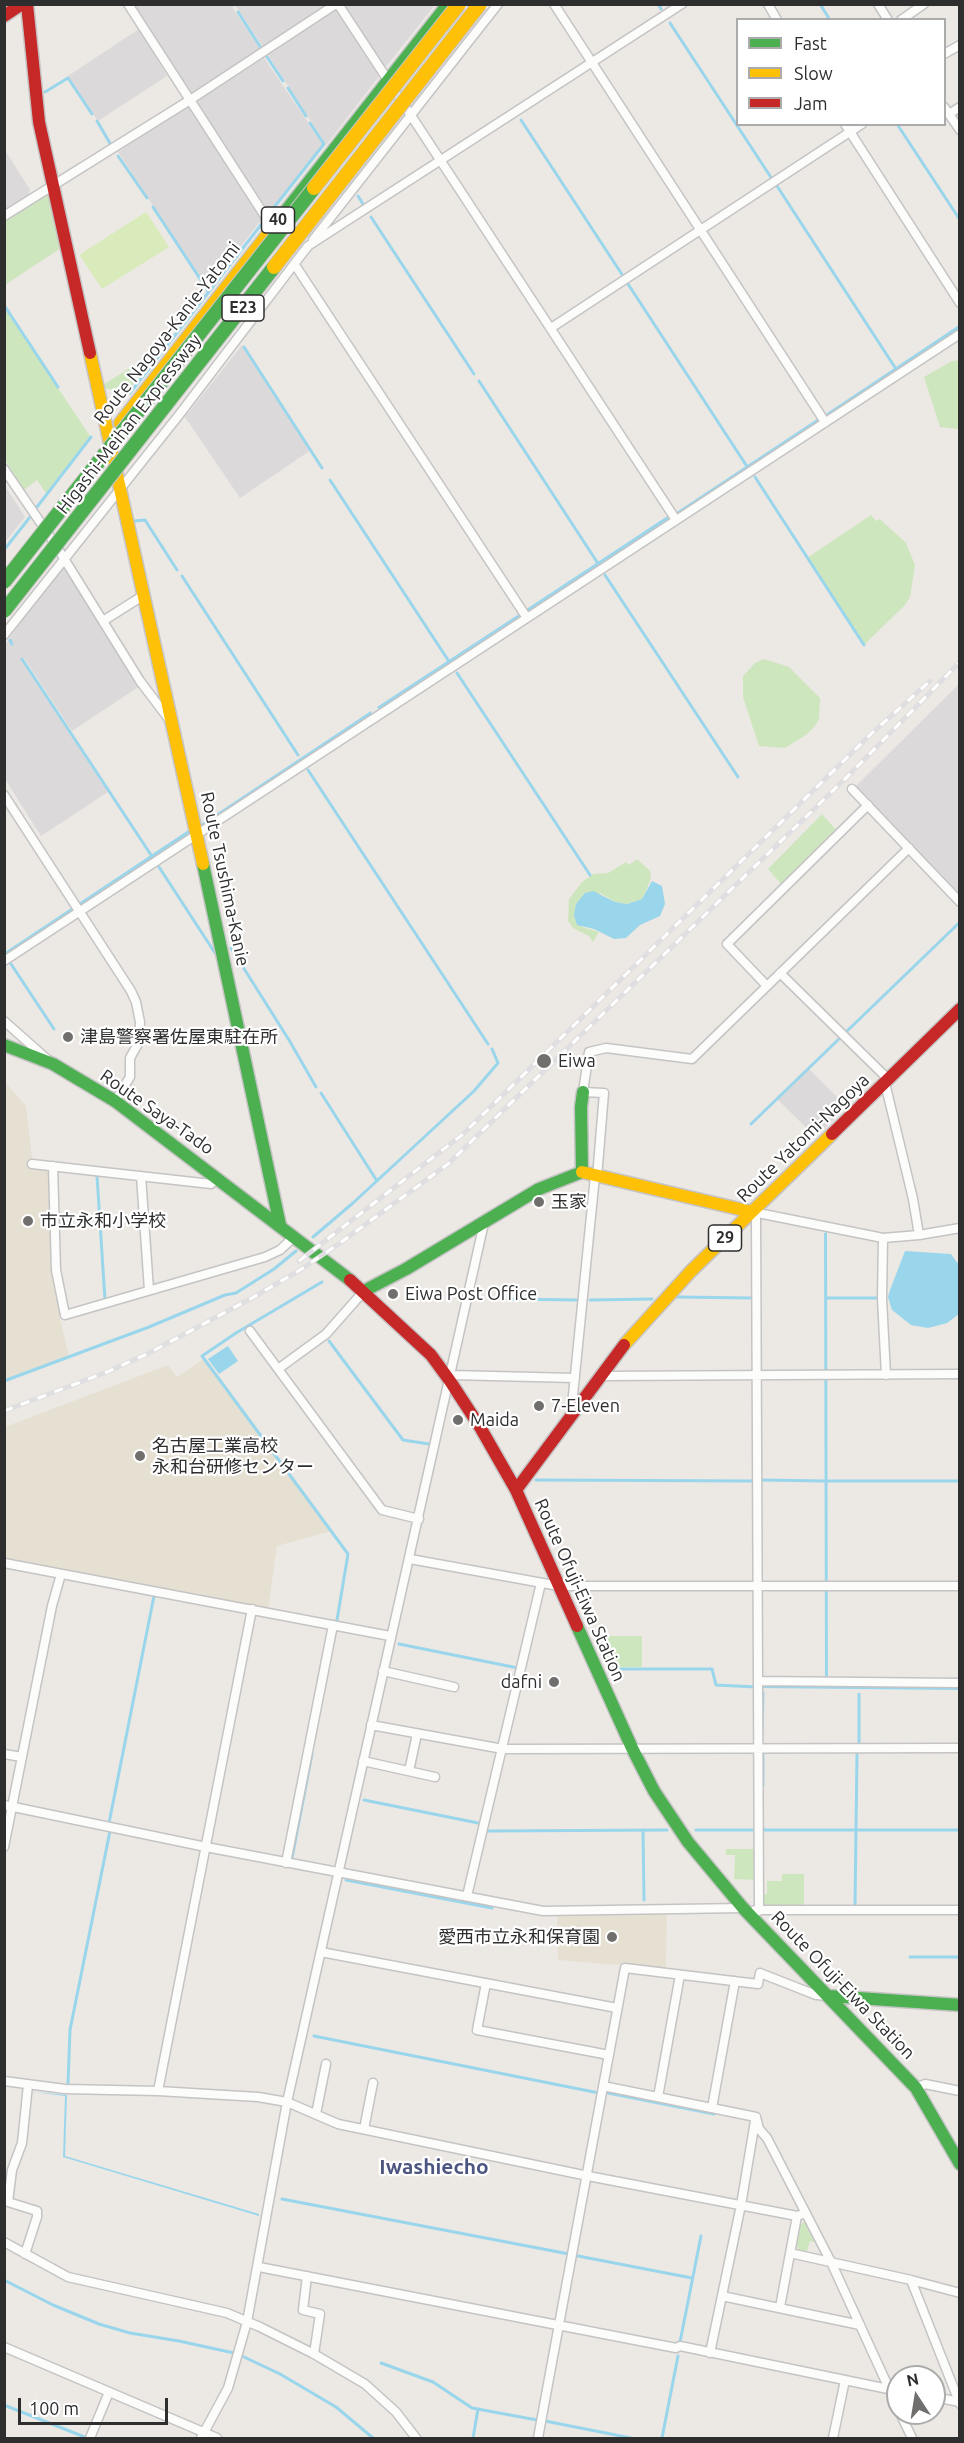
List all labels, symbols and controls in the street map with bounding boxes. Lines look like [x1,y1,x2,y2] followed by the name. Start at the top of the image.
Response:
[736,18,946,126] legend
[794,33,827,53] text: Fast
[794,63,833,83] text: Slow
[794,93,828,113] text: Jam
[262,207,294,233] road number: 40
[89,238,245,428] street label: Route Nagoya-Kanie-Yatomi
[222,295,264,321] road number: E23
[52,330,206,518] street label: Higashi-Meihan Expressway
[196,790,254,968] street label: Route Tsushima-Kanie
[80,1026,278,1048] place label: 津島警察署佐屋東駐在所
[61,1030,75,1044] marker: 津島警察署佐屋東駐在所
[558,1050,596,1072] place label: Eiwa
[535,1052,553,1070] marker: Eiwa
[96,1065,218,1159] street label: Route Saya-Tado
[732,1069,874,1207] street label: Route Yatomi-Nagoya
[551,1191,587,1213] place label: 玉家
[532,1195,546,1209] marker: 玉家
[40,1210,166,1232] place label: 市立永和小学校
[21,1214,35,1228] marker: 市立永和小学校
[708,1225,742,1251] road number: 29
[405,1283,537,1305] place label: Eiwa Post Office
[386,1287,400,1301] marker: Eiwa Post Office
[551,1395,620,1417] place label: 7-Eleven
[532,1399,546,1413] marker: 7-Eleven
[470,1409,519,1431] place label: Maida
[451,1413,465,1427] marker: Maida
[152,1435,314,1478] place label: 名古屋工業高校 永和台研修センター
[133,1449,147,1463] marker: 名古屋工業高校 永和台研修センター
[530,1495,630,1685] street label: Route Ofuji-Eiwa Station
[501,1671,542,1693] place label: dafni
[547,1675,561,1689] marker: dafni
[766,1906,920,2064] street label: Route Ofuji-Eiwa Station
[438,1926,600,1948] place label: 愛西市立永和保育園
[605,1930,619,1944] marker: 愛西市立永和保育園
[379,2154,489,2180] district label: Iwashiecho
[886,2365,946,2425] north arrow
[905,2369,920,2389] text: N
[21,2386,171,2424] scale bar
[29,2398,79,2418] text: 100 m

